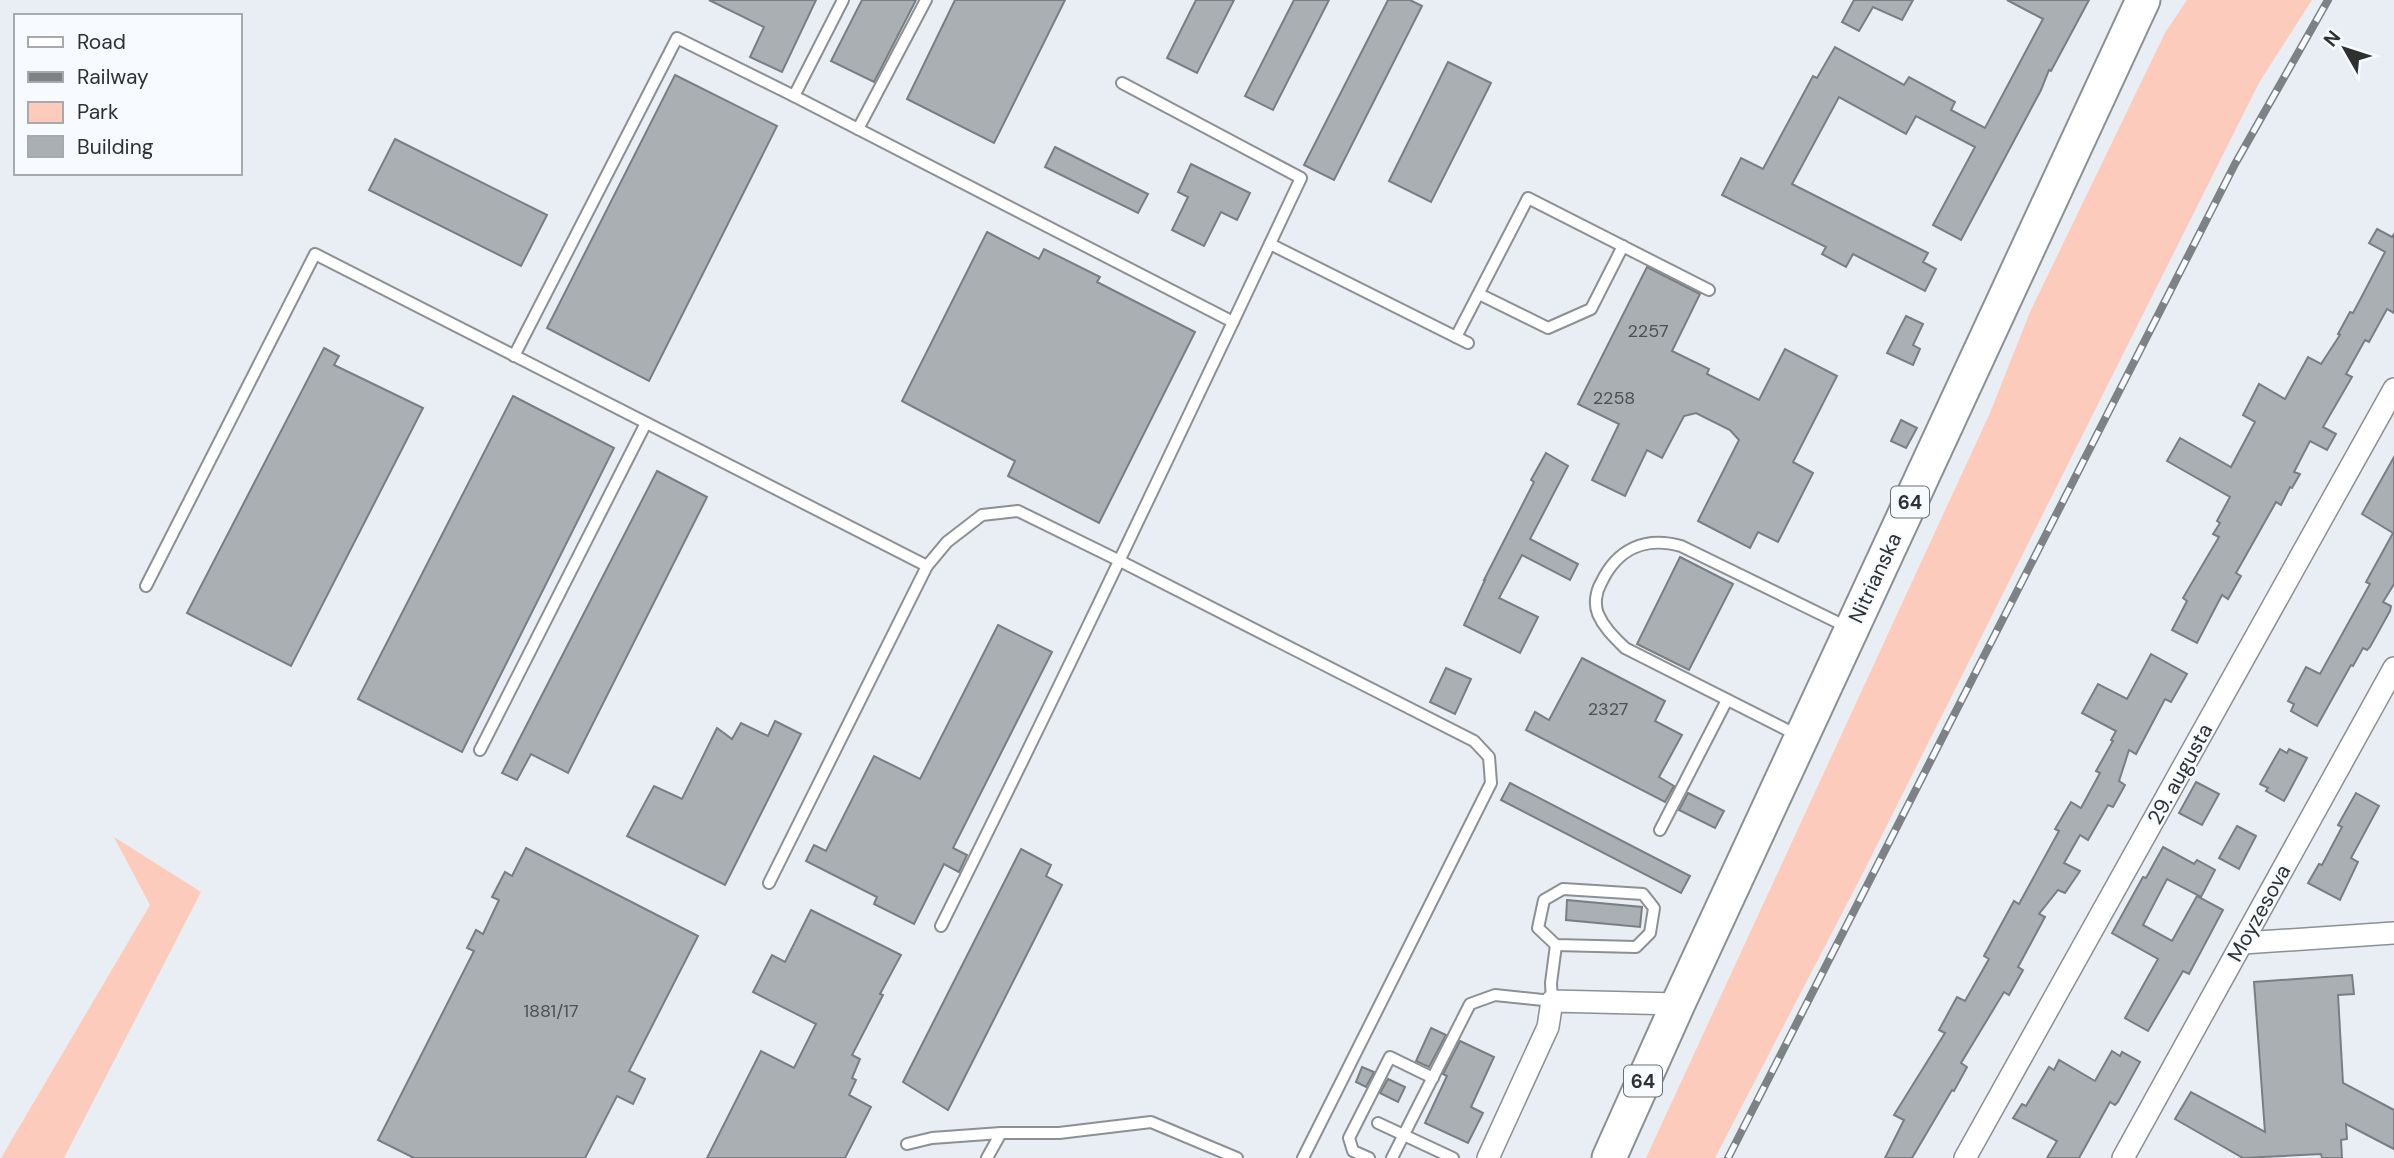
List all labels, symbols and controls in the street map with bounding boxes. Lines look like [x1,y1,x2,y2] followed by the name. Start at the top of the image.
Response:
[14,14,242,175] legend
[2310,14,2380,84] north arrow
[2318,25,2346,52] text: N
[77,28,126,56] text: Road
[77,63,149,91] text: Railway
[77,98,119,126] text: Park
[77,133,154,161] text: Building
[1627,319,1669,343] house number: 2257
[1593,386,1635,410] house number: 2258
[1891,486,1929,517] road number: 64
[1842,528,1908,628] street label: Nitrianska
[1588,697,1628,721] house number: 2327
[2141,719,2219,829] street label: 29. augusta
[2221,859,2297,967] street label: Moyzesova
[523,999,579,1023] house number: 1881/17
[1624,1065,1662,1096] road number: 64

